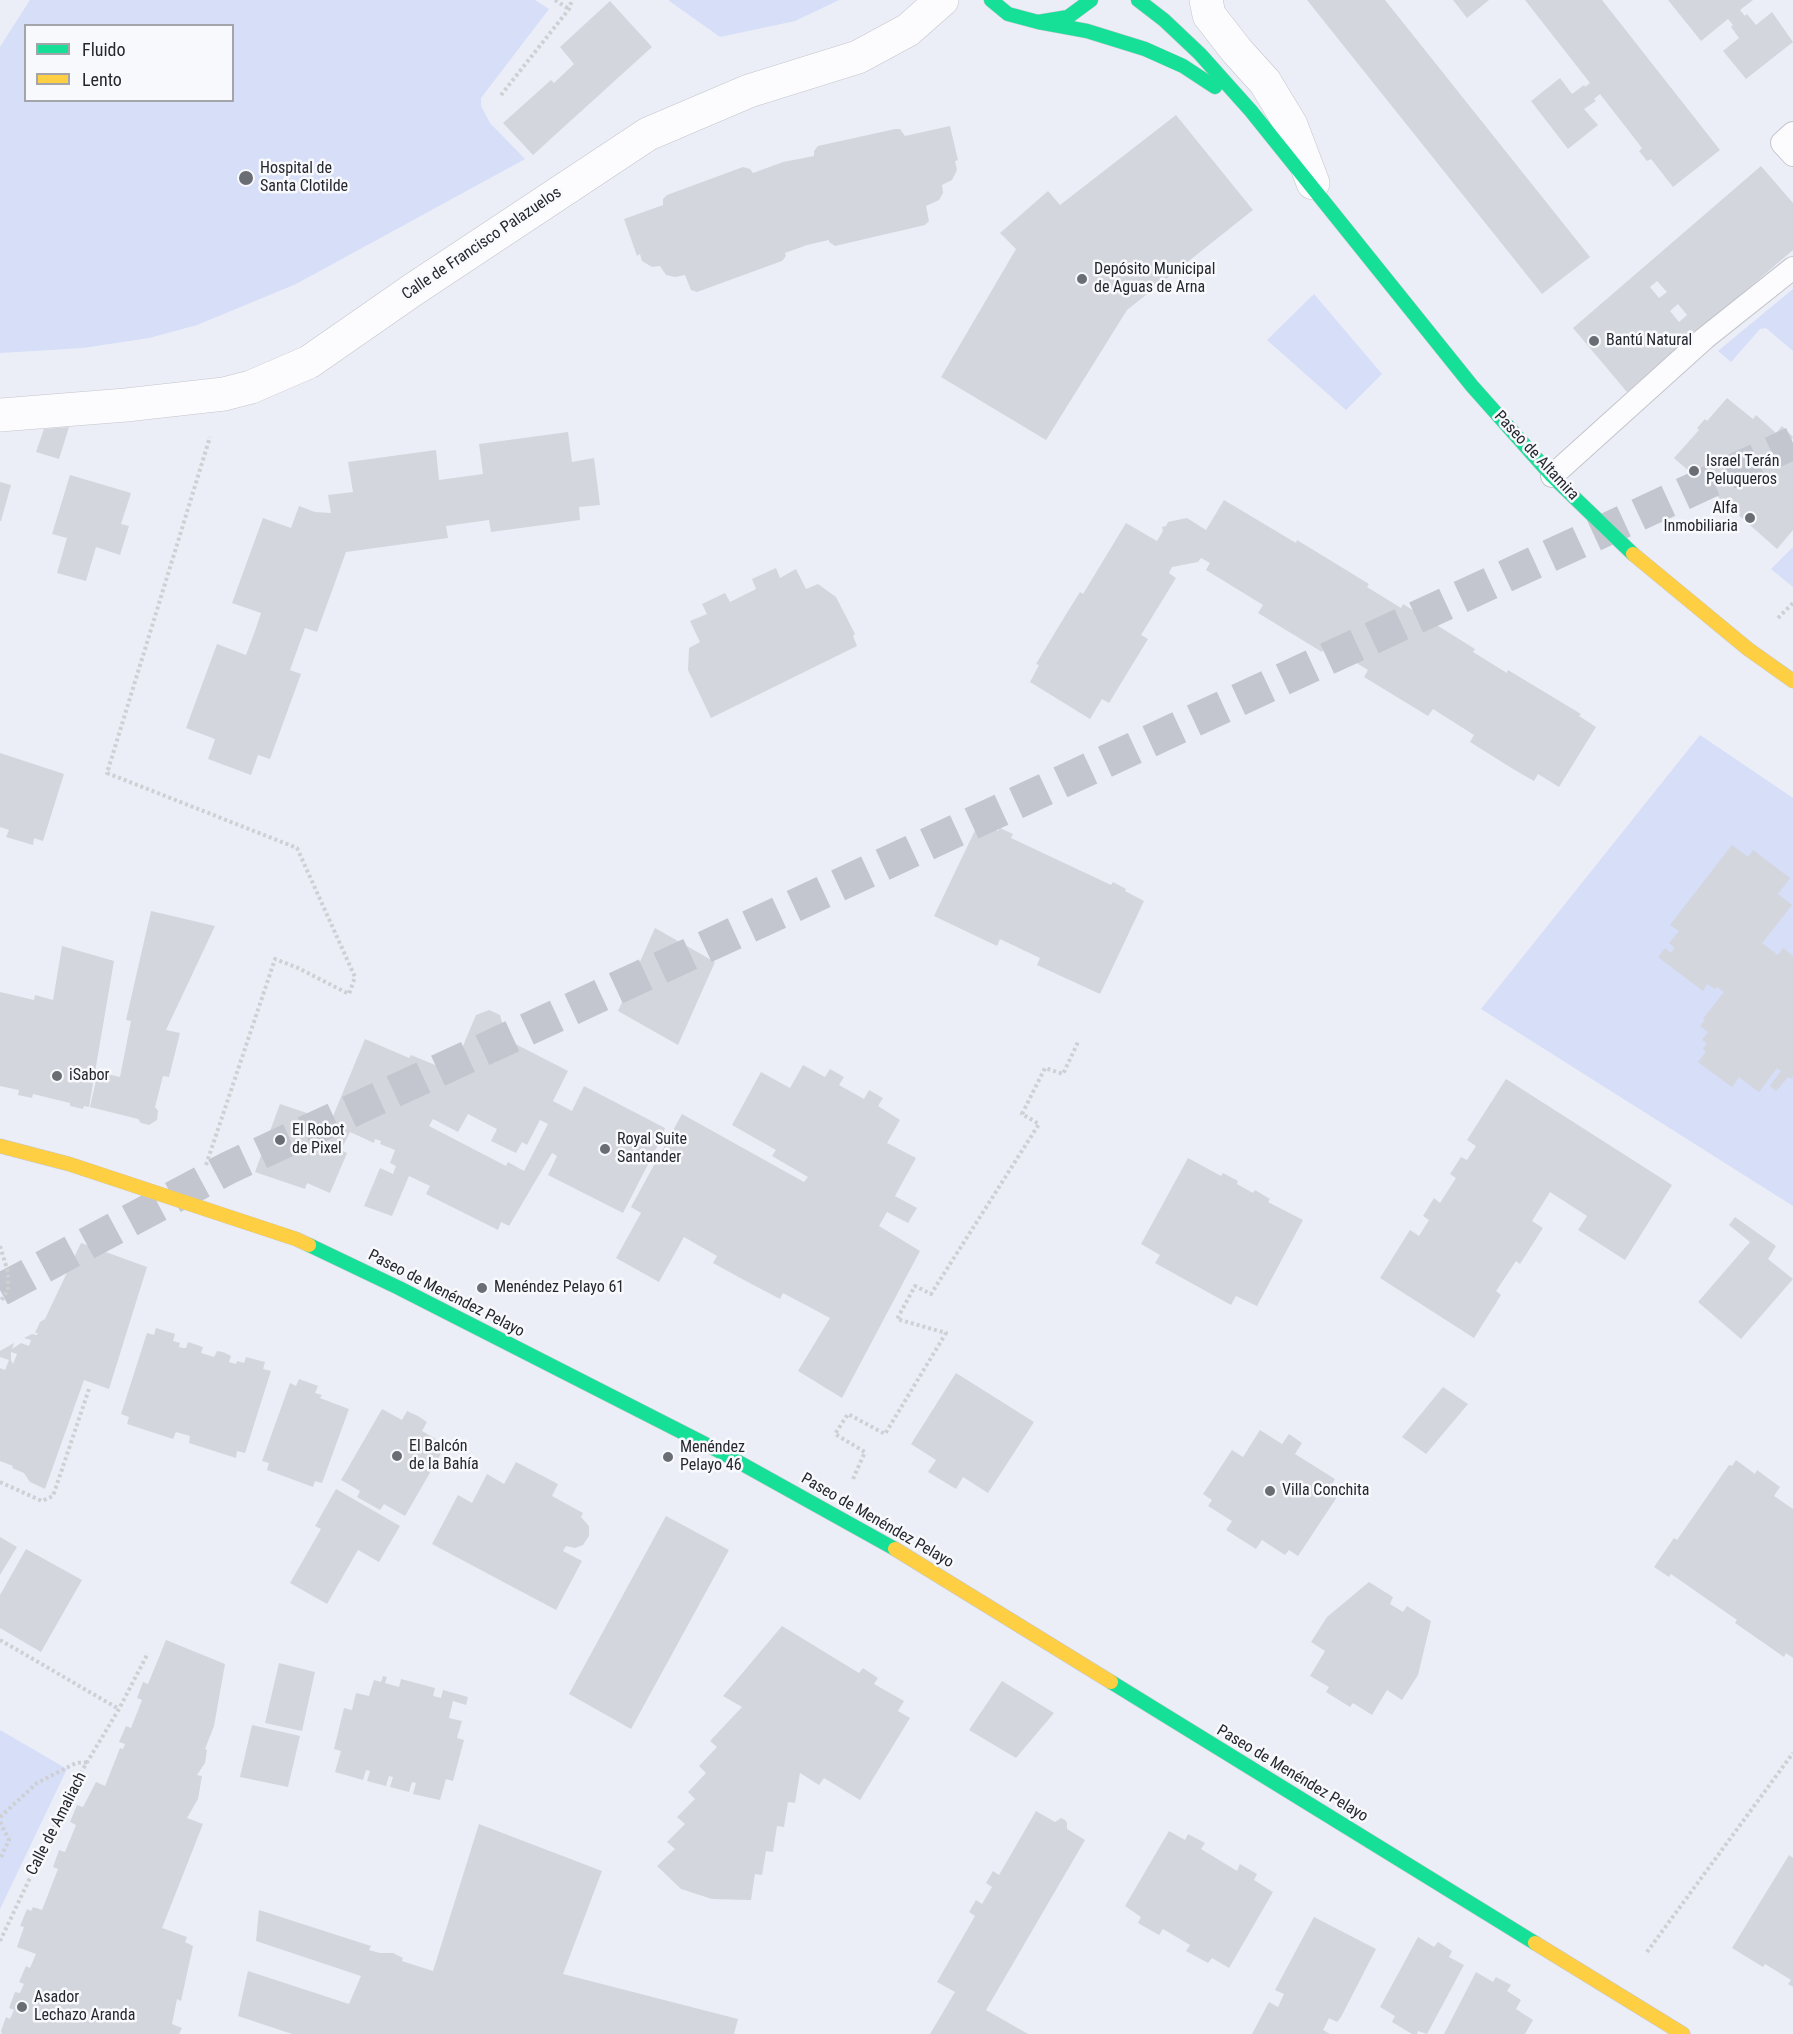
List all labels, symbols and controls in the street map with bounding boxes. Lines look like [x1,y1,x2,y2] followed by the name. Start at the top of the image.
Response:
[24,24,234,102] legend
[82,39,126,60] text: Fluido
[82,69,122,90] text: Lento
[260,159,348,197] place label: Hospital de Santa Clotilde
[237,169,255,187] marker: Hospital de Santa Clotilde
[399,183,565,305] street label: Calle de Francisco Palazuelos
[1094,260,1215,298] place label: Depósito Municipal de Aguas de Arna
[1075,272,1089,286] marker: Depósito Municipal de Aguas de Arna
[1606,331,1692,351] place label: Bantú Natural
[1587,334,1601,348] marker: Bantú Natural
[1490,407,1582,505] street label: Paseo de Altamira
[1706,452,1779,490] place label: Israel Terán Peluqueros
[1687,464,1701,478] marker: Israel Terán Peluqueros
[1663,499,1738,537] place label: Alfa Inmobiliaria
[1743,511,1757,525] marker: Alfa Inmobiliaria
[69,1066,109,1086] place label: iSabor
[50,1069,64,1083] marker: iSabor
[292,1121,344,1159] place label: El Robot de Pixel
[617,1130,687,1168] place label: Royal Suite Santander
[273,1133,287,1147] marker: El Robot de Pixel
[598,1142,612,1156] marker: Royal Suite Santander
[365,1246,527,1342] street label: Paseo de Menéndez Pelayo
[494,1278,624,1298] place label: Menéndez Pelayo 61
[475,1281,489,1295] marker: Menéndez Pelayo 61
[409,1437,479,1475] place label: El Balcón de la Bahía
[680,1438,745,1476] place label: Menéndez Pelayo 46
[390,1449,404,1463] marker: El Balcón de la Bahía
[661,1450,675,1464] marker: Menéndez Pelayo 46
[797,1469,957,1573] street label: Paseo de Menéndez Pelayo
[1282,1481,1369,1501] place label: Villa Conchita
[1263,1484,1277,1498] marker: Villa Conchita
[1213,1721,1371,1827] street label: Paseo de Menéndez Pelayo
[23,1769,91,1879] street label: Calle de Amaliach
[34,1988,135,2026] place label: Asador Lechazo Aranda
[15,2000,29,2014] marker: Asador Lechazo Aranda

